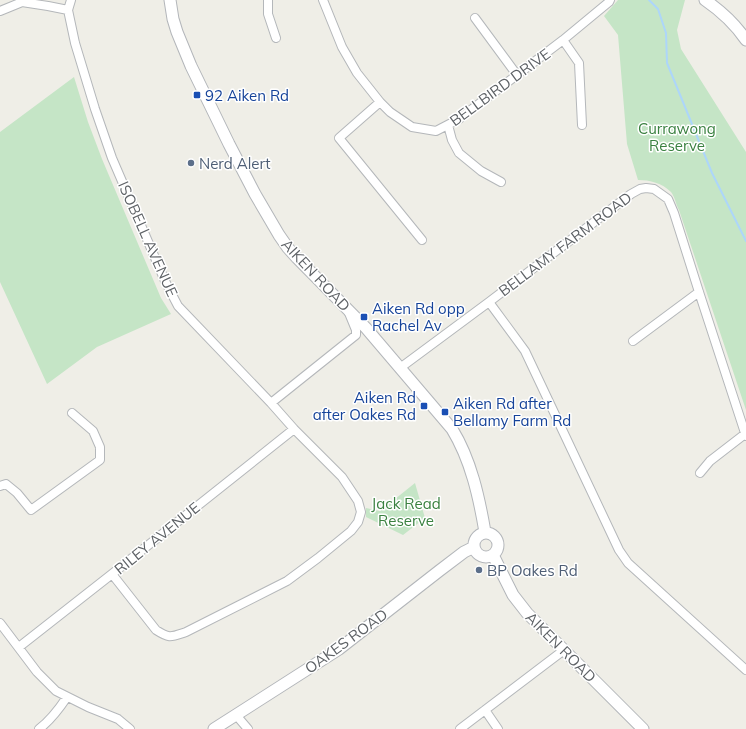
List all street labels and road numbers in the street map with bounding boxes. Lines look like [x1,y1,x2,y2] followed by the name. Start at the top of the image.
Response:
[446,44,554,130] street label: BELLBIRD DRIVE
[114,178,182,300] street label: ISOBELL AVENUE
[495,188,635,300] street label: BELLAMY FARM ROAD
[278,235,354,315] street label: AIKEN ROAD
[110,498,204,578] street label: RILEY AVENUE
[301,605,391,677] street label: OAKES ROAD
[522,608,600,686] street label: AIKEN ROAD

